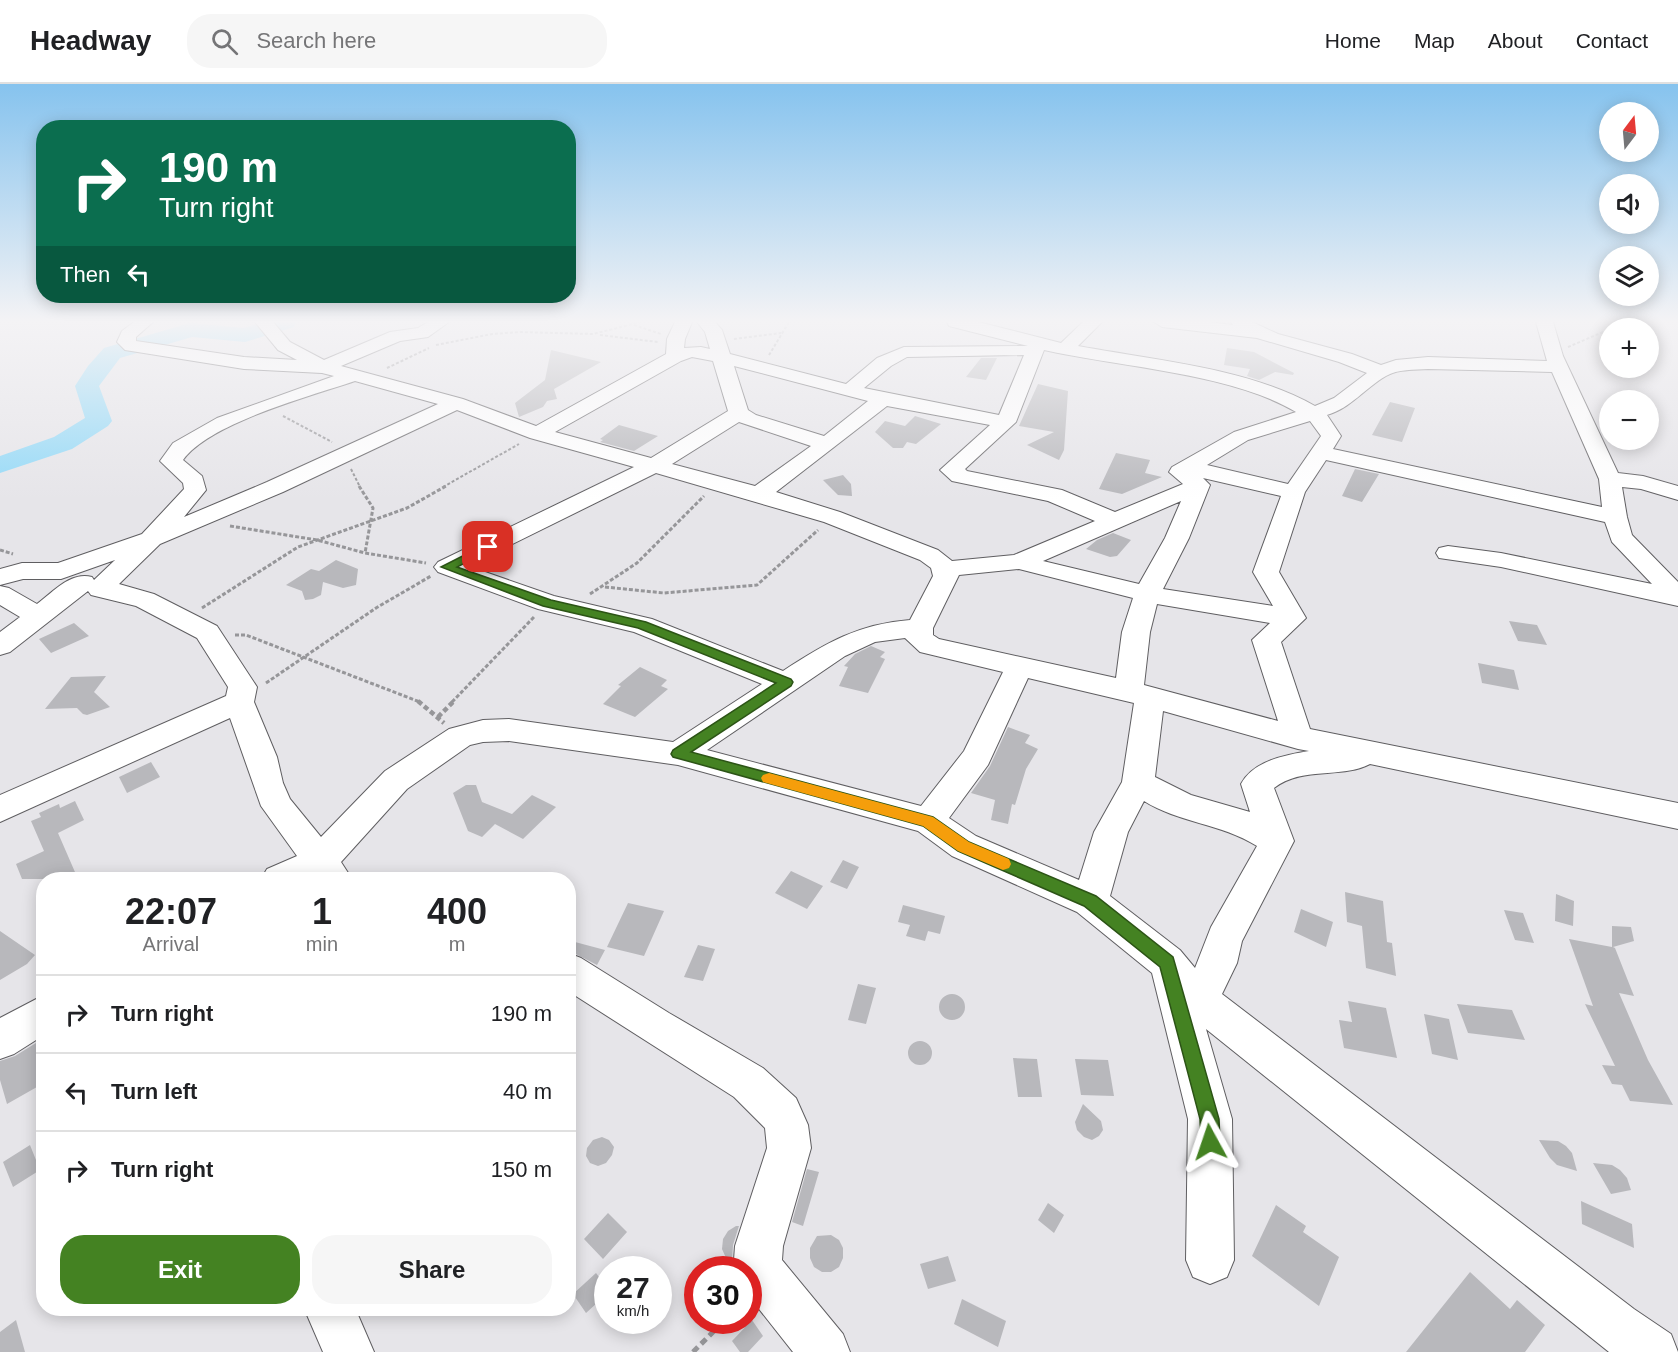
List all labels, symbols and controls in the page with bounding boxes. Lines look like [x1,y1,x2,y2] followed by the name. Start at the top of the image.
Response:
[187,14,607,68] search box
[30,25,151,56] text: Headway
[208,25,241,58] icon: search
[256,28,376,53] text: Search here
[1325,29,1381,52] text: Home
[1414,29,1455,52] text: Map
[1488,29,1543,52] text: About
[1576,29,1648,52] text: Contact
[1599,102,1659,162] north arrow
[1599,102,1659,450] map controls
[60,144,138,222] icon: right
[159,144,278,191] text: 190 m
[1599,174,1659,234] button: sound
[159,193,274,223] text: Turn right
[1599,246,1659,306] button: layers
[122,258,155,291] icon: left
[60,262,110,287] text: Then
[1599,318,1659,378] button: +
[1599,390,1659,450] button: −
[462,521,513,572] pin
[471,530,504,563] icon: arrive
[125,891,217,932] text: 22:07
[312,891,332,932] text: 1
[427,891,487,932] text: 400
[143,933,199,955] text: Arrival
[306,933,338,955] text: min
[449,933,465,955] text: m
[60,998,93,1031] icon: right
[111,1001,213,1026] text: Turn right
[491,1001,552,1026] text: 190 m
[60,1076,93,1109] icon: left
[111,1079,197,1104] text: Turn left
[503,1079,552,1104] text: 40 m
[1178,1110,1242,1174] position arrow
[60,1154,93,1187] icon: right
[111,1157,213,1182] text: Turn right
[491,1157,552,1182] text: 150 m
[60,1235,300,1304] button: Exit
[312,1235,552,1304] button: Share
[684,1256,762,1334] speed limit sign: 30
[616,1271,650,1304] text: 27
[617,1302,649,1319] text: km/h

